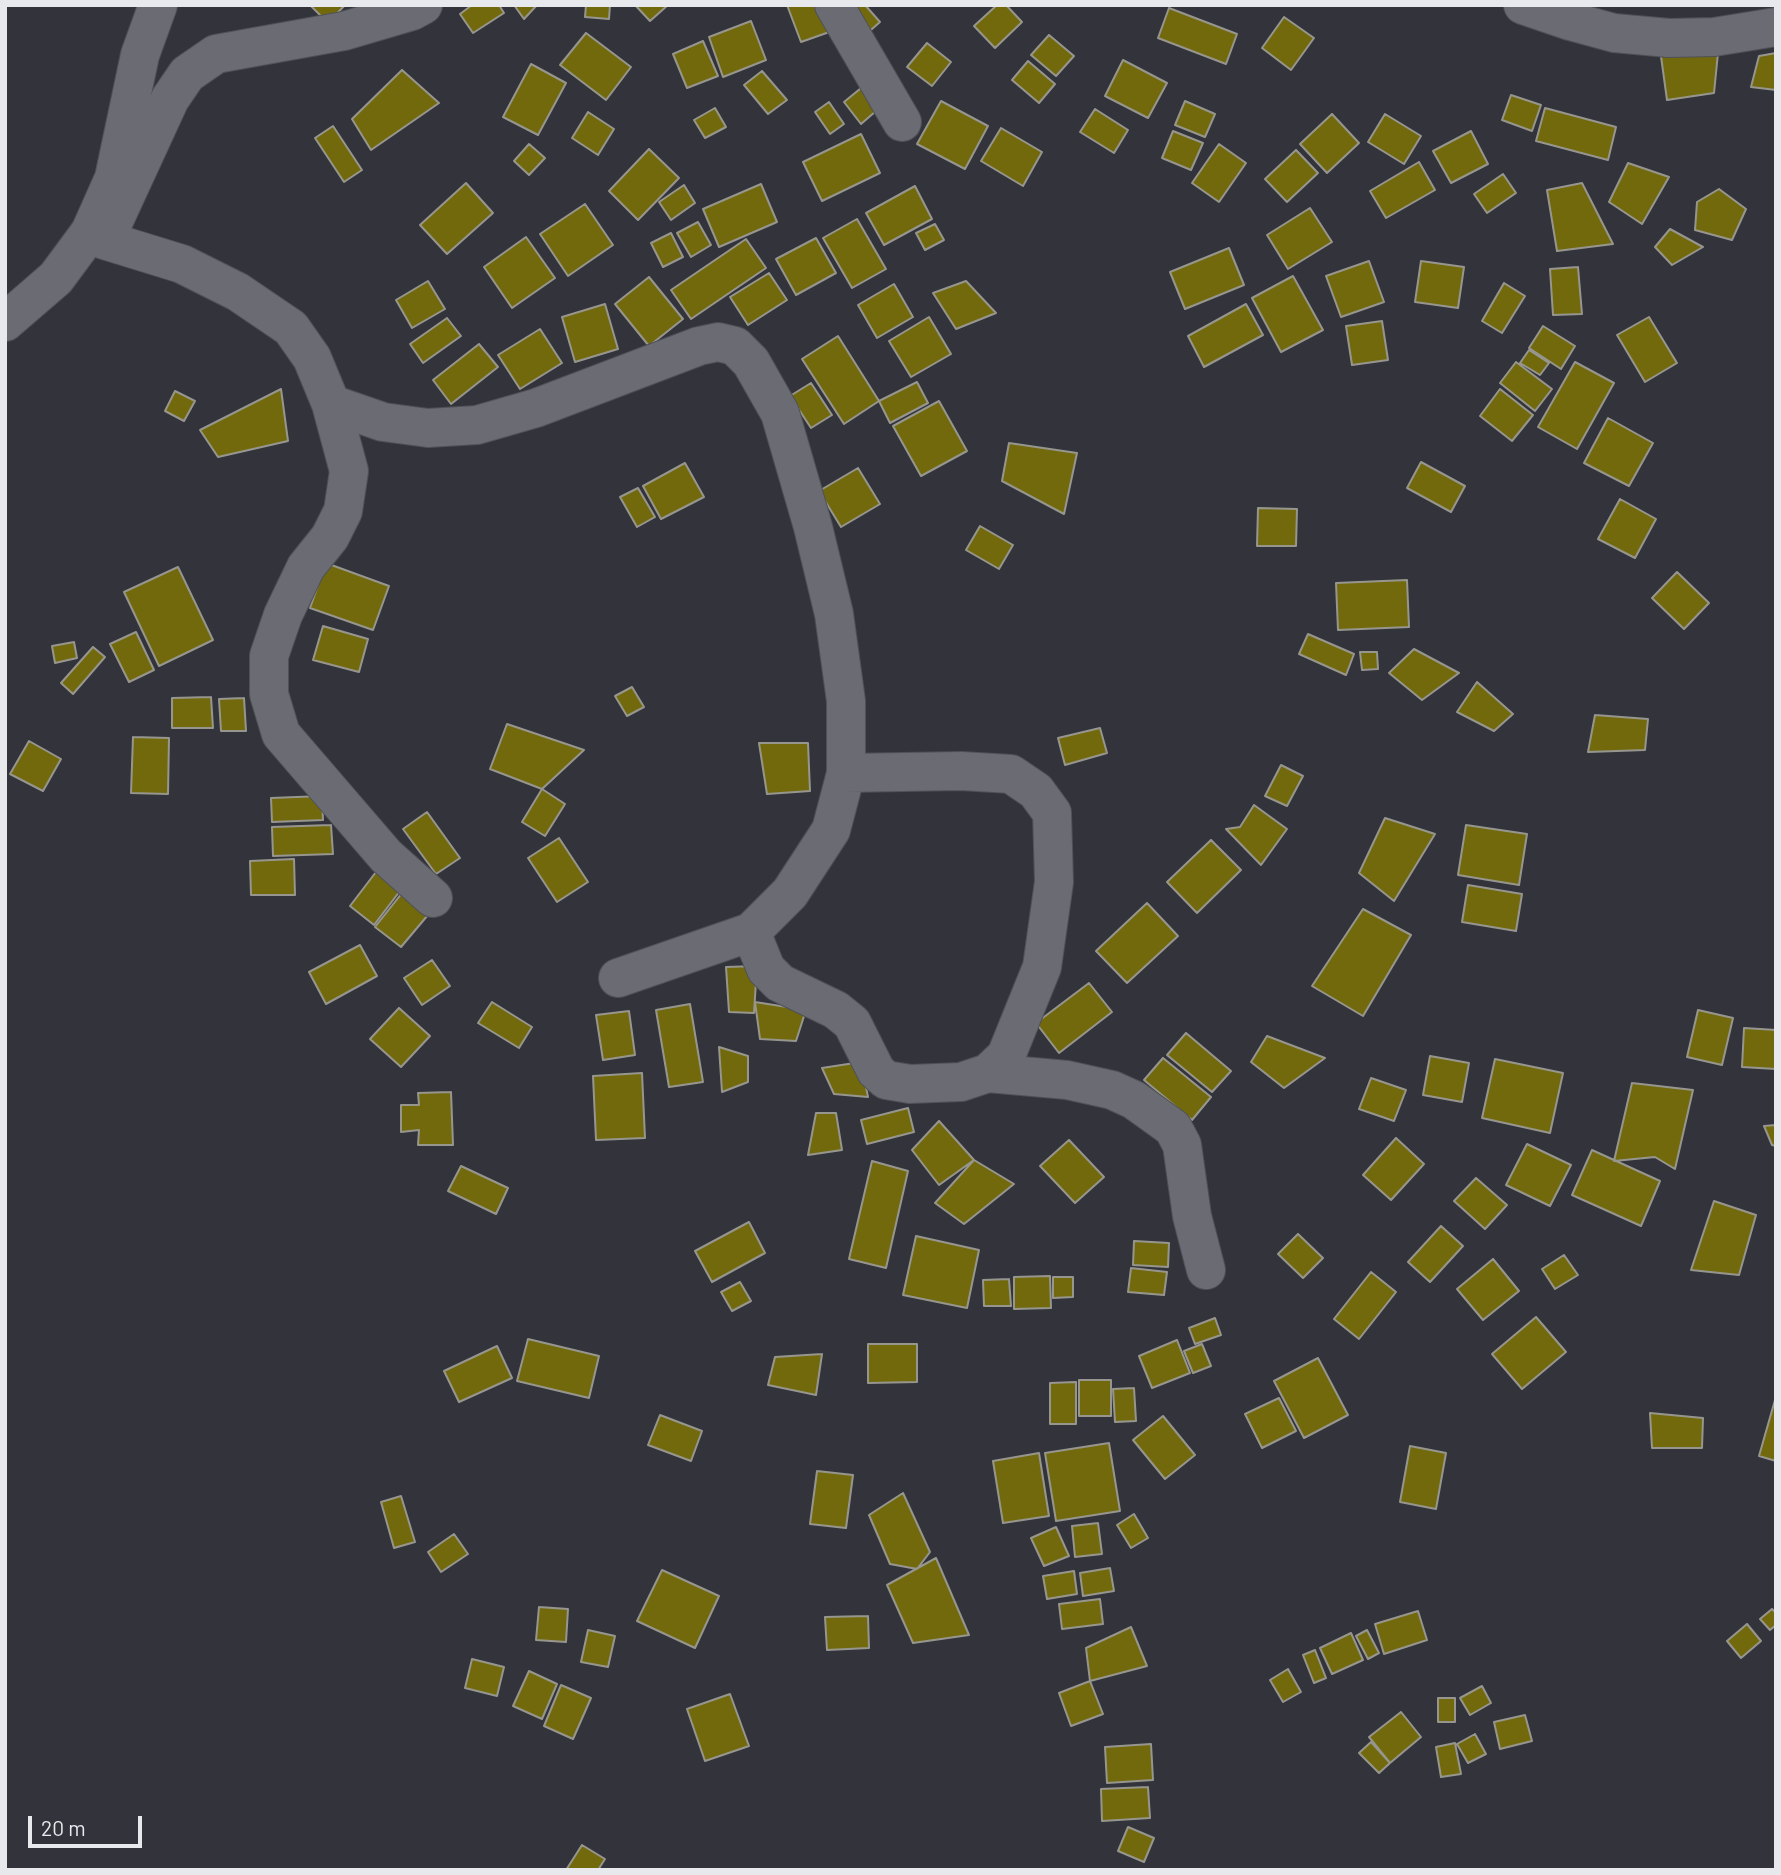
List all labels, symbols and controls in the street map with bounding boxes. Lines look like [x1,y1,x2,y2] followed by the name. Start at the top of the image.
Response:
[32,1801,145,1845] scale bar
[41,1815,86,1840] text: 20 m

